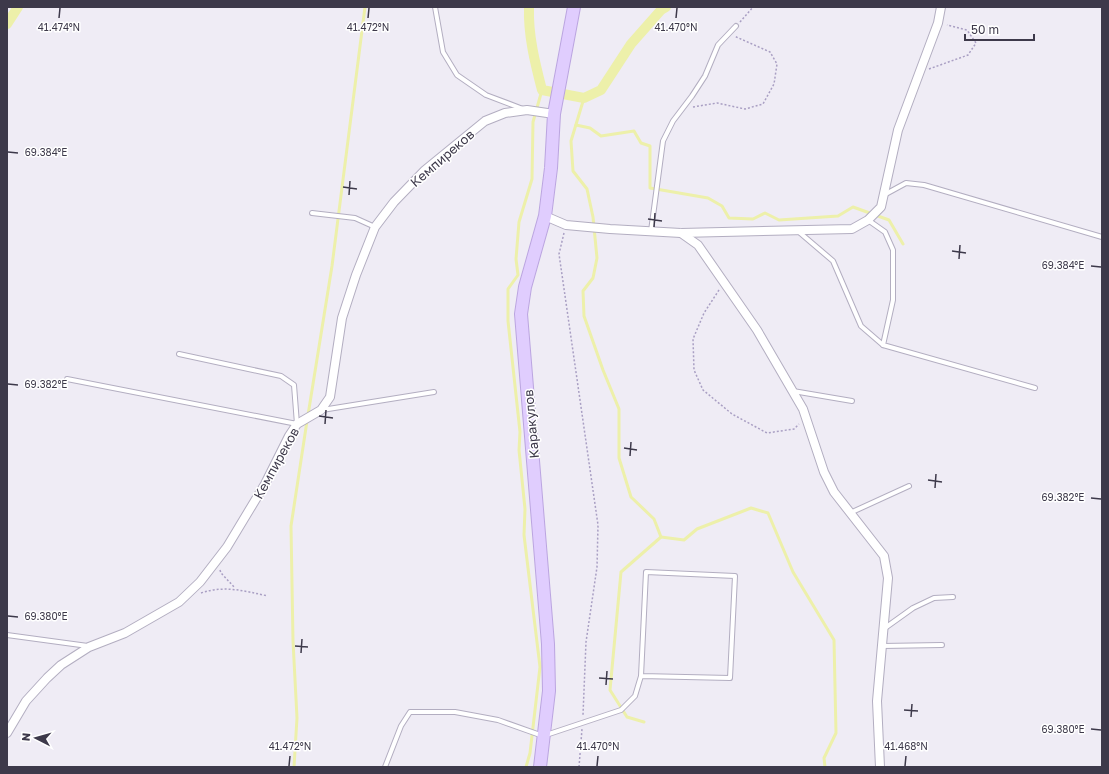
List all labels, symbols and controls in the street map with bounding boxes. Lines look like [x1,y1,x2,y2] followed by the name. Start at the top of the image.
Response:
[965,16,1034,42] scale bar
[38,21,80,33] text: 41.474°N
[347,21,389,33] text: 41.472°N
[654,21,698,33] text: 41.470°N
[971,22,999,37] text: 50 m
[407,126,477,190] street label: Кемпиреков
[25,146,67,158] text: 69.384°E
[1042,259,1084,271] text: 69.384°E
[25,378,67,390] text: 69.382°E
[520,389,542,459] street label: Каракулов
[250,424,302,502] street label: Кемпиреков
[1042,491,1084,503] text: 69.382°E
[24,610,68,622] text: 69.380°E
[16,718,56,758] north arrow
[1041,723,1085,735] text: 69.380°E
[19,732,32,742] text: N
[269,740,311,752] text: 41.472°N
[576,740,620,752] text: 41.470°N
[884,740,928,752] text: 41.468°N

